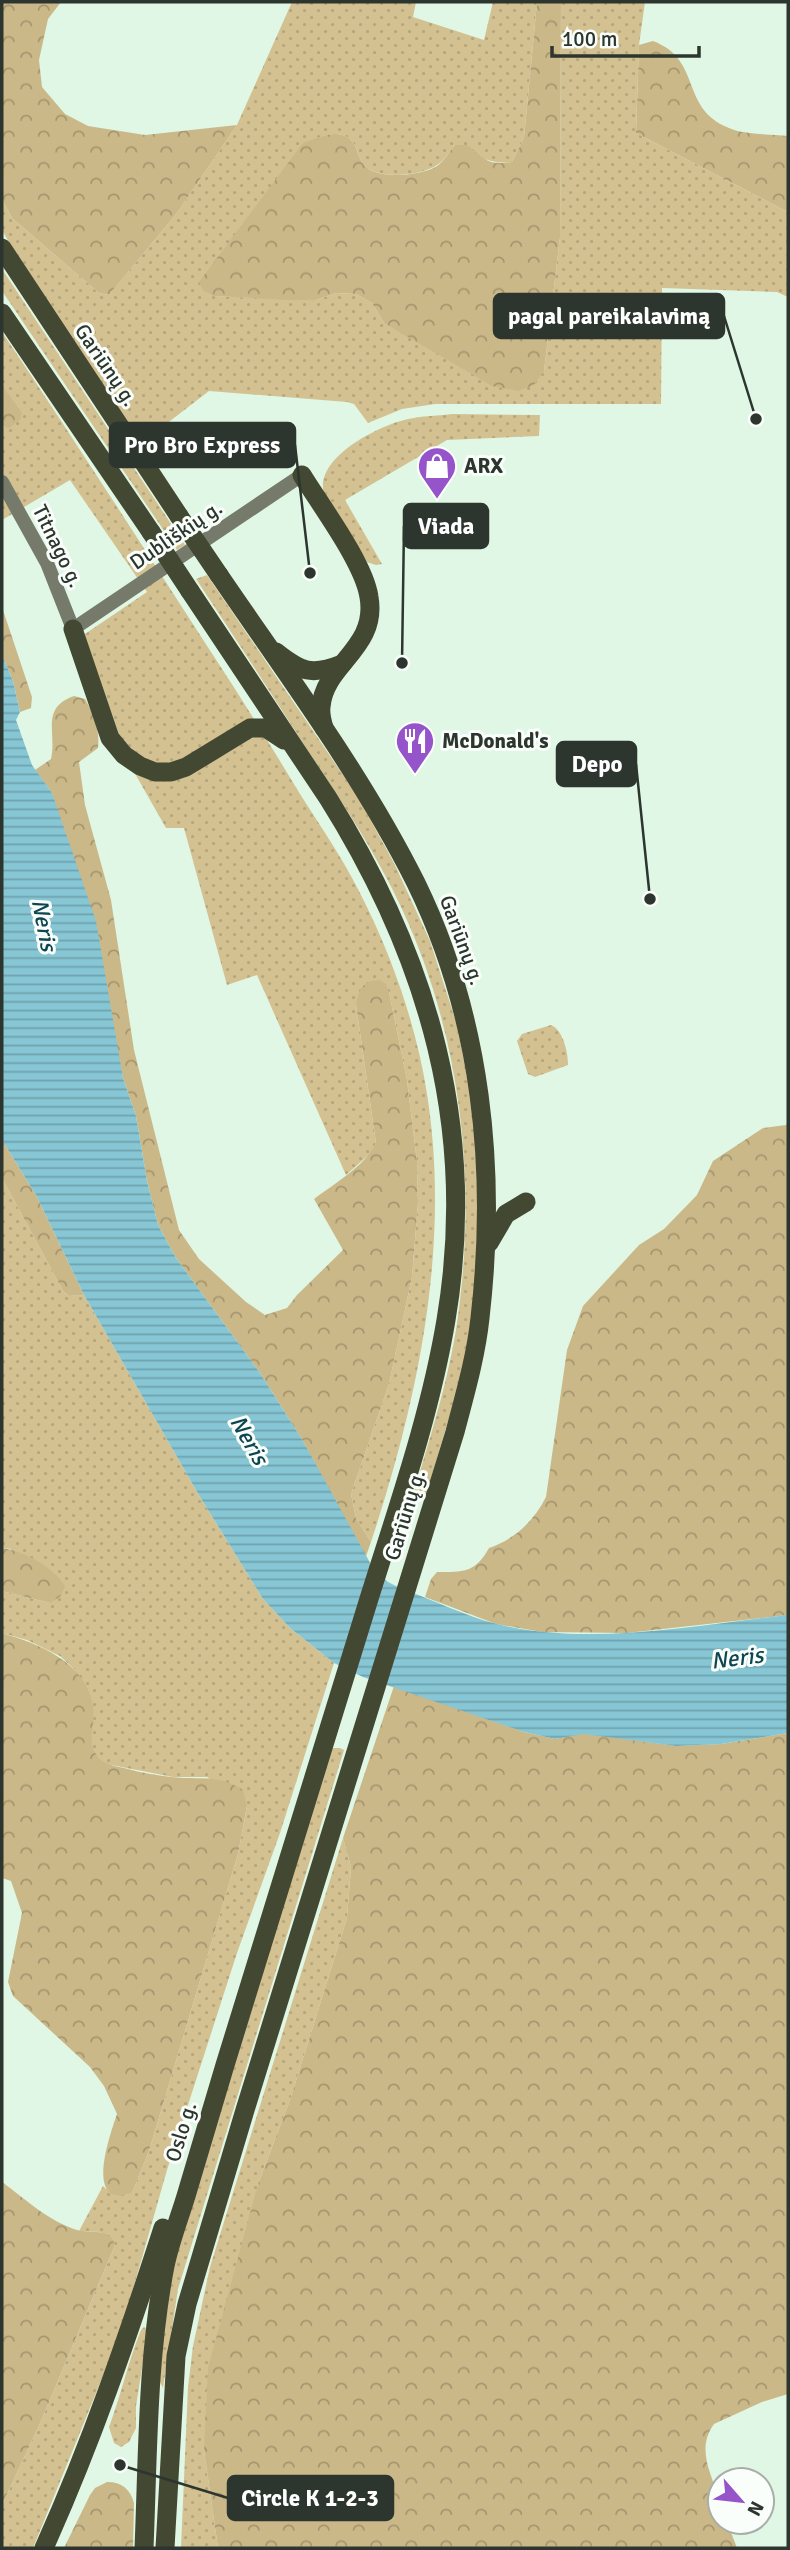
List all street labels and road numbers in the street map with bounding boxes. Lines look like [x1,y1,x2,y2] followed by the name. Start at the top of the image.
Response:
[69,319,143,411] street label: Gariūnų g.
[125,495,227,575] street label: Dubliškių g.
[27,501,89,591] street label: Titnago g.
[434,892,490,988] street label: Gariūnų g.
[379,1466,431,1564] street label: Gariūnų g.
[160,2099,202,2165] street label: Oslo g.

